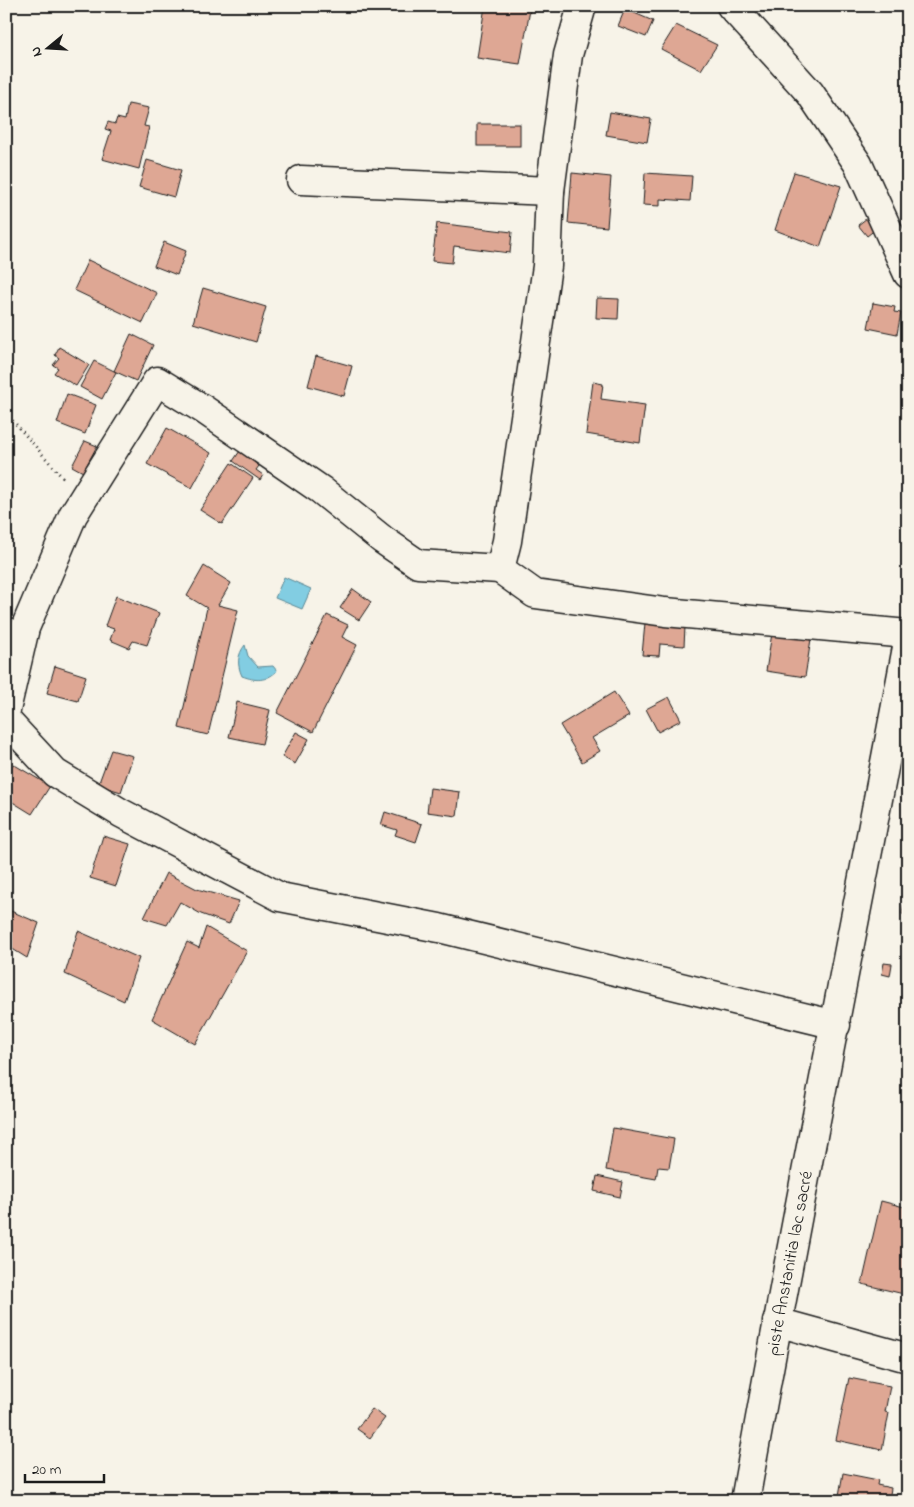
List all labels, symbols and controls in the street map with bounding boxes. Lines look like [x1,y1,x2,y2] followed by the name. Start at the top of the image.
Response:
[22,22,72,72] north arrow
[26,44,49,59] text: N
[761,1168,821,1358] street label: piste Anstanitia lac sacré
[25,1452,104,1484] scale bar
[32,1459,62,1481] text: 20 m

